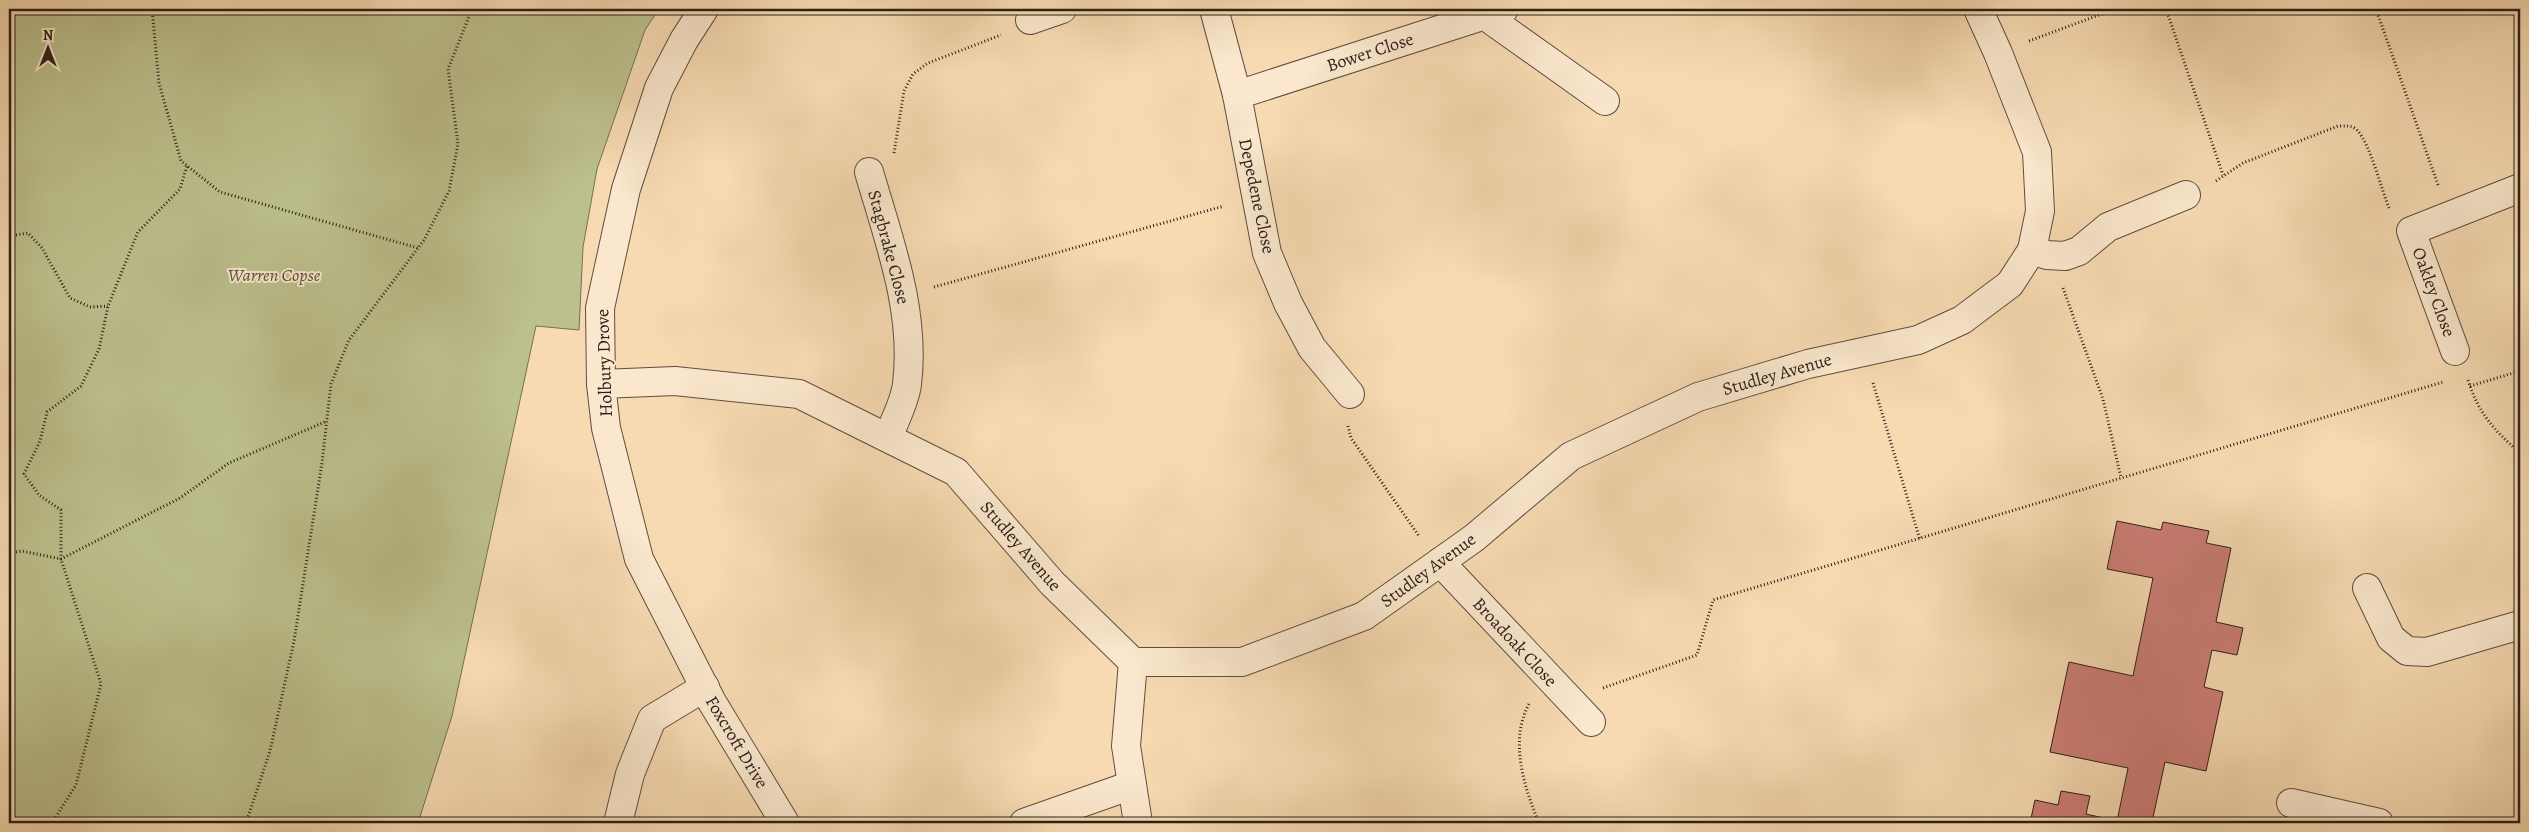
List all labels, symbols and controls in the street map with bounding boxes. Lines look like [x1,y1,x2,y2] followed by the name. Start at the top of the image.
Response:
[22,22,72,72] north arrow
[43,26,53,45] text: N
[1323,27,1417,77] street label: Bower Close
[1233,136,1281,256] street label: Depedene Close
[862,187,916,307] street label: Stagbrake Close
[2407,244,2461,340] street label: Oakley Close
[228,263,321,287] park label: Warren Copse
[590,309,618,417] street label: Holbury Drove
[1720,347,1834,401] street label: Studley Avenue
[975,496,1067,596] street label: Studley Avenue
[1375,527,1481,613] street label: Studley Avenue
[1467,592,1563,692] street label: Broadoak Close
[700,691,774,793] street label: Foxcroft Drive

